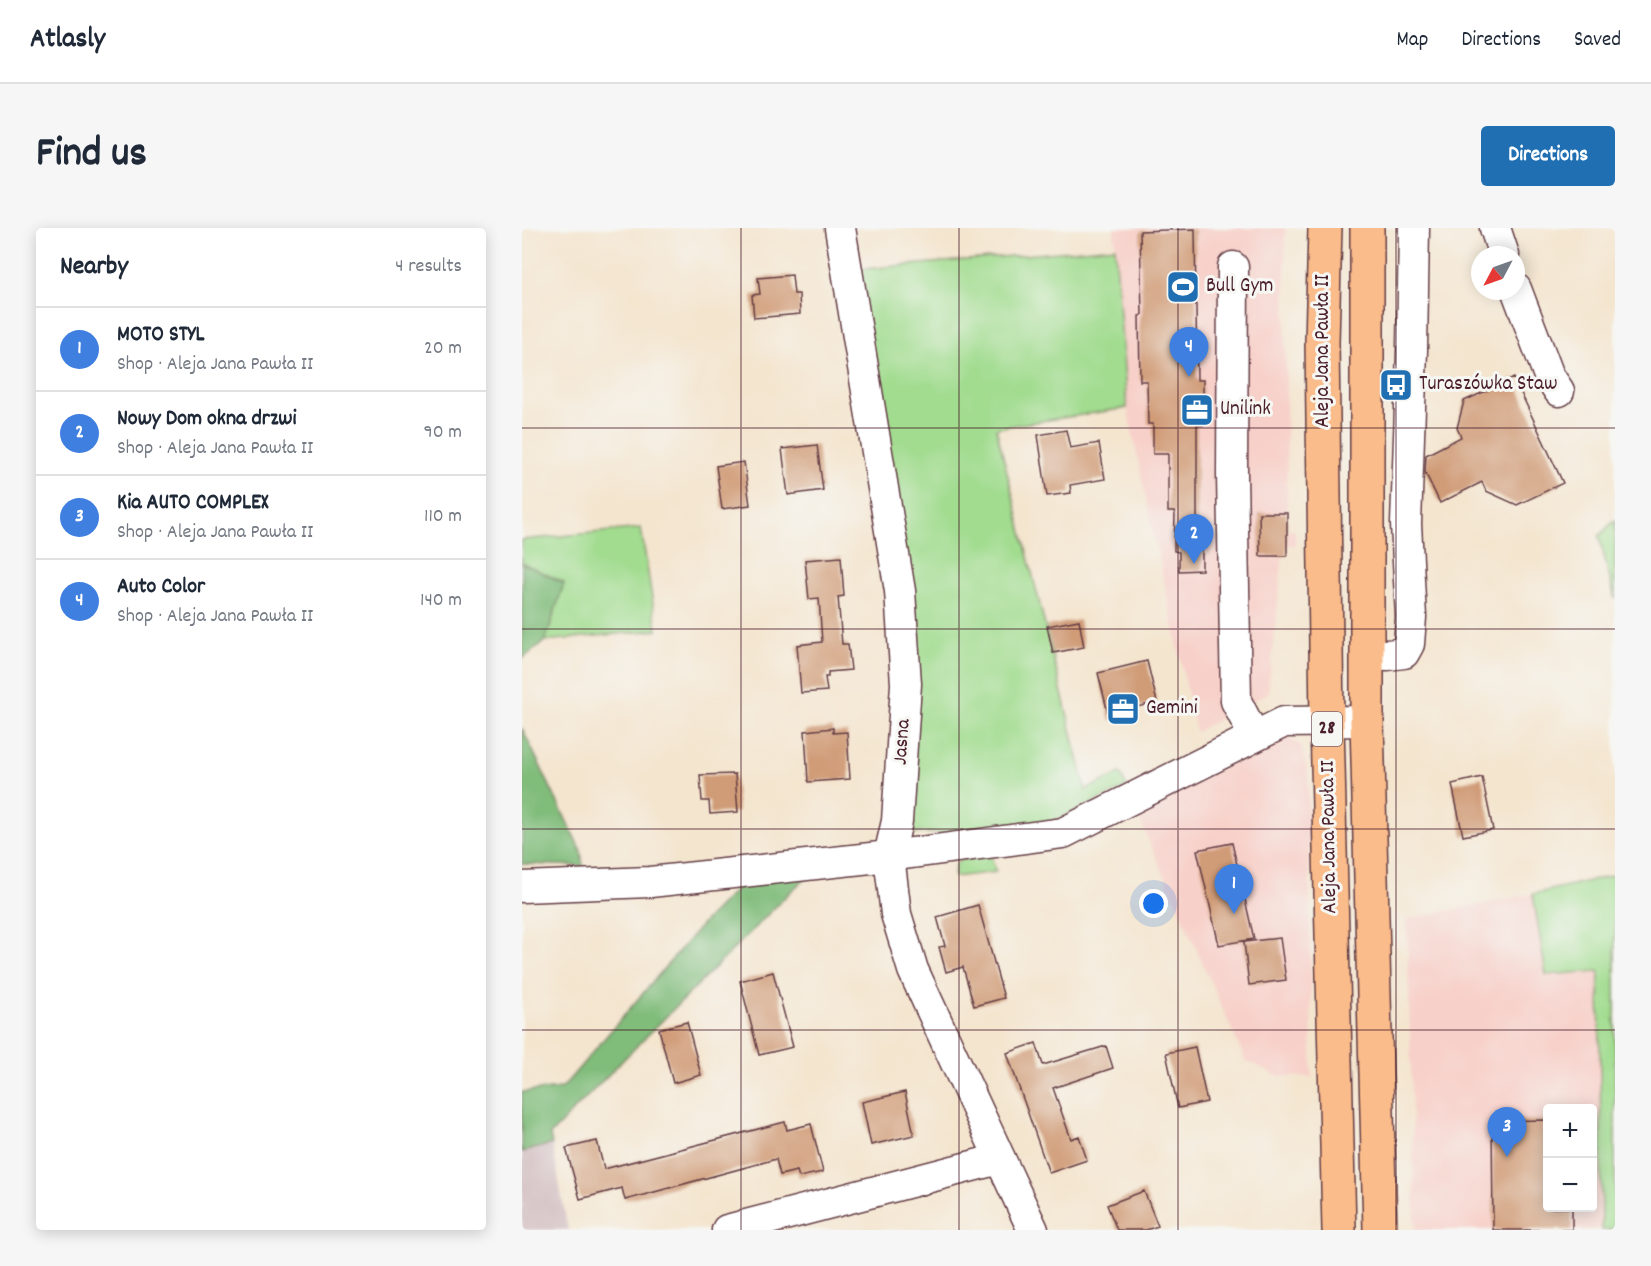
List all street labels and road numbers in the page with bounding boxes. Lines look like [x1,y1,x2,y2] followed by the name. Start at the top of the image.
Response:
[1309,274,1339,428] street label: Aleja Jana Pawła II
[1312,712,1342,746] road number: 28
[886,717,920,766] street label: Jasna
[1314,759,1346,914] street label: Aleja Jana Pawła II

